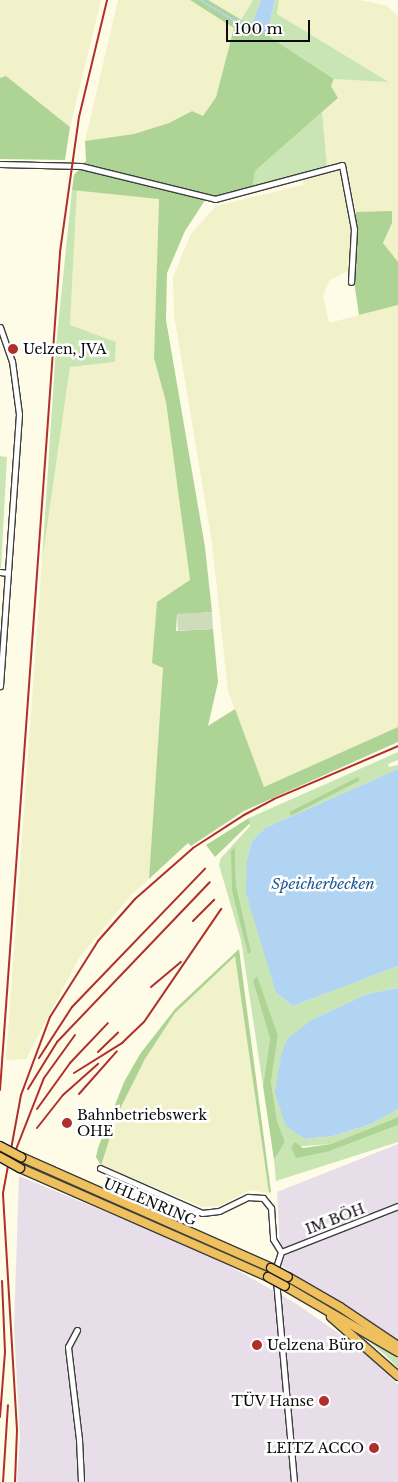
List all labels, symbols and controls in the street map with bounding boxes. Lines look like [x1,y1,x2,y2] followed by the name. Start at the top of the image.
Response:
[228,10,312,42] scale bar
[234,19,283,38] text: 100 m
[23,341,107,357] place label: Uelzen, JVA
[7,343,19,355] marker: Uelzen, JVA
[271,875,375,893] water label: Speicherbecken
[77,1107,207,1140] place label: Bahnbetriebswerk OHE
[61,1117,73,1129] marker: Bahnbetriebswerk OHE
[101,1175,199,1229] street label: UHLENRING
[303,1200,367,1238] street label: IM BÖH
[267,1337,364,1353] place label: Uelzena Büro
[251,1339,263,1351] marker: Uelzena Büro
[231,1393,314,1409] place label: TÜV Hanse
[318,1395,330,1407] marker: TÜV Hanse
[266,1440,364,1456] place label: LEITZ ACCO
[368,1442,380,1454] marker: LEITZ ACCO

